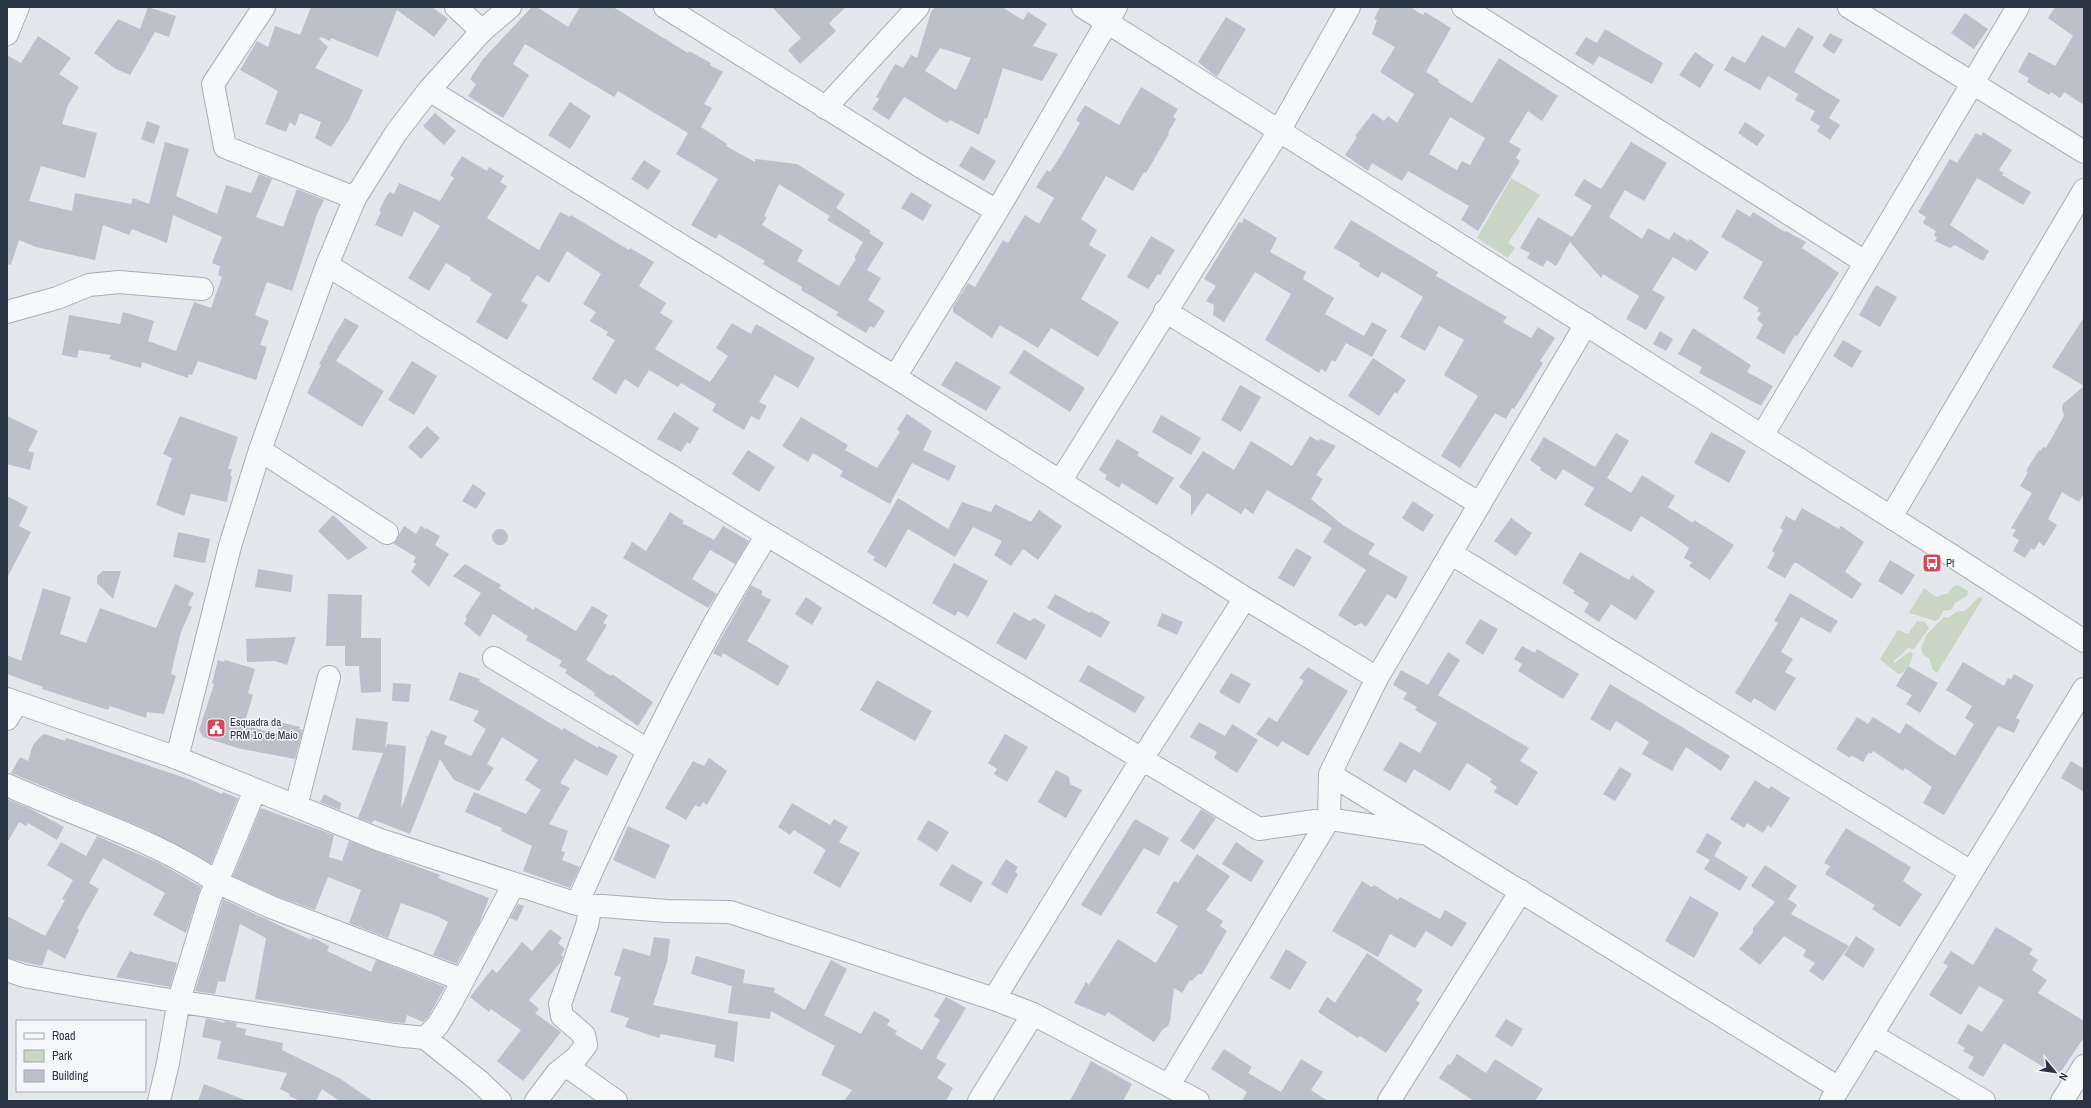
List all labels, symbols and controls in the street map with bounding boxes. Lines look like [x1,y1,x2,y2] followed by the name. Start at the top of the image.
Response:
[1921,552,1943,574] bus stop icon: Pt
[1946,556,1955,570] place label: Pt
[230,715,298,742] place label: Esquadra da PRM 1o de Maio
[205,717,227,739] public building icon: Esquadra da PRM 1o de Maio
[16,1020,146,1092] legend
[52,1028,76,1044] text: Road
[52,1048,72,1064] text: Park
[2035,1052,2075,1092] north arrow
[52,1068,89,1084] text: Building
[2056,1071,2071,1083] text: N

